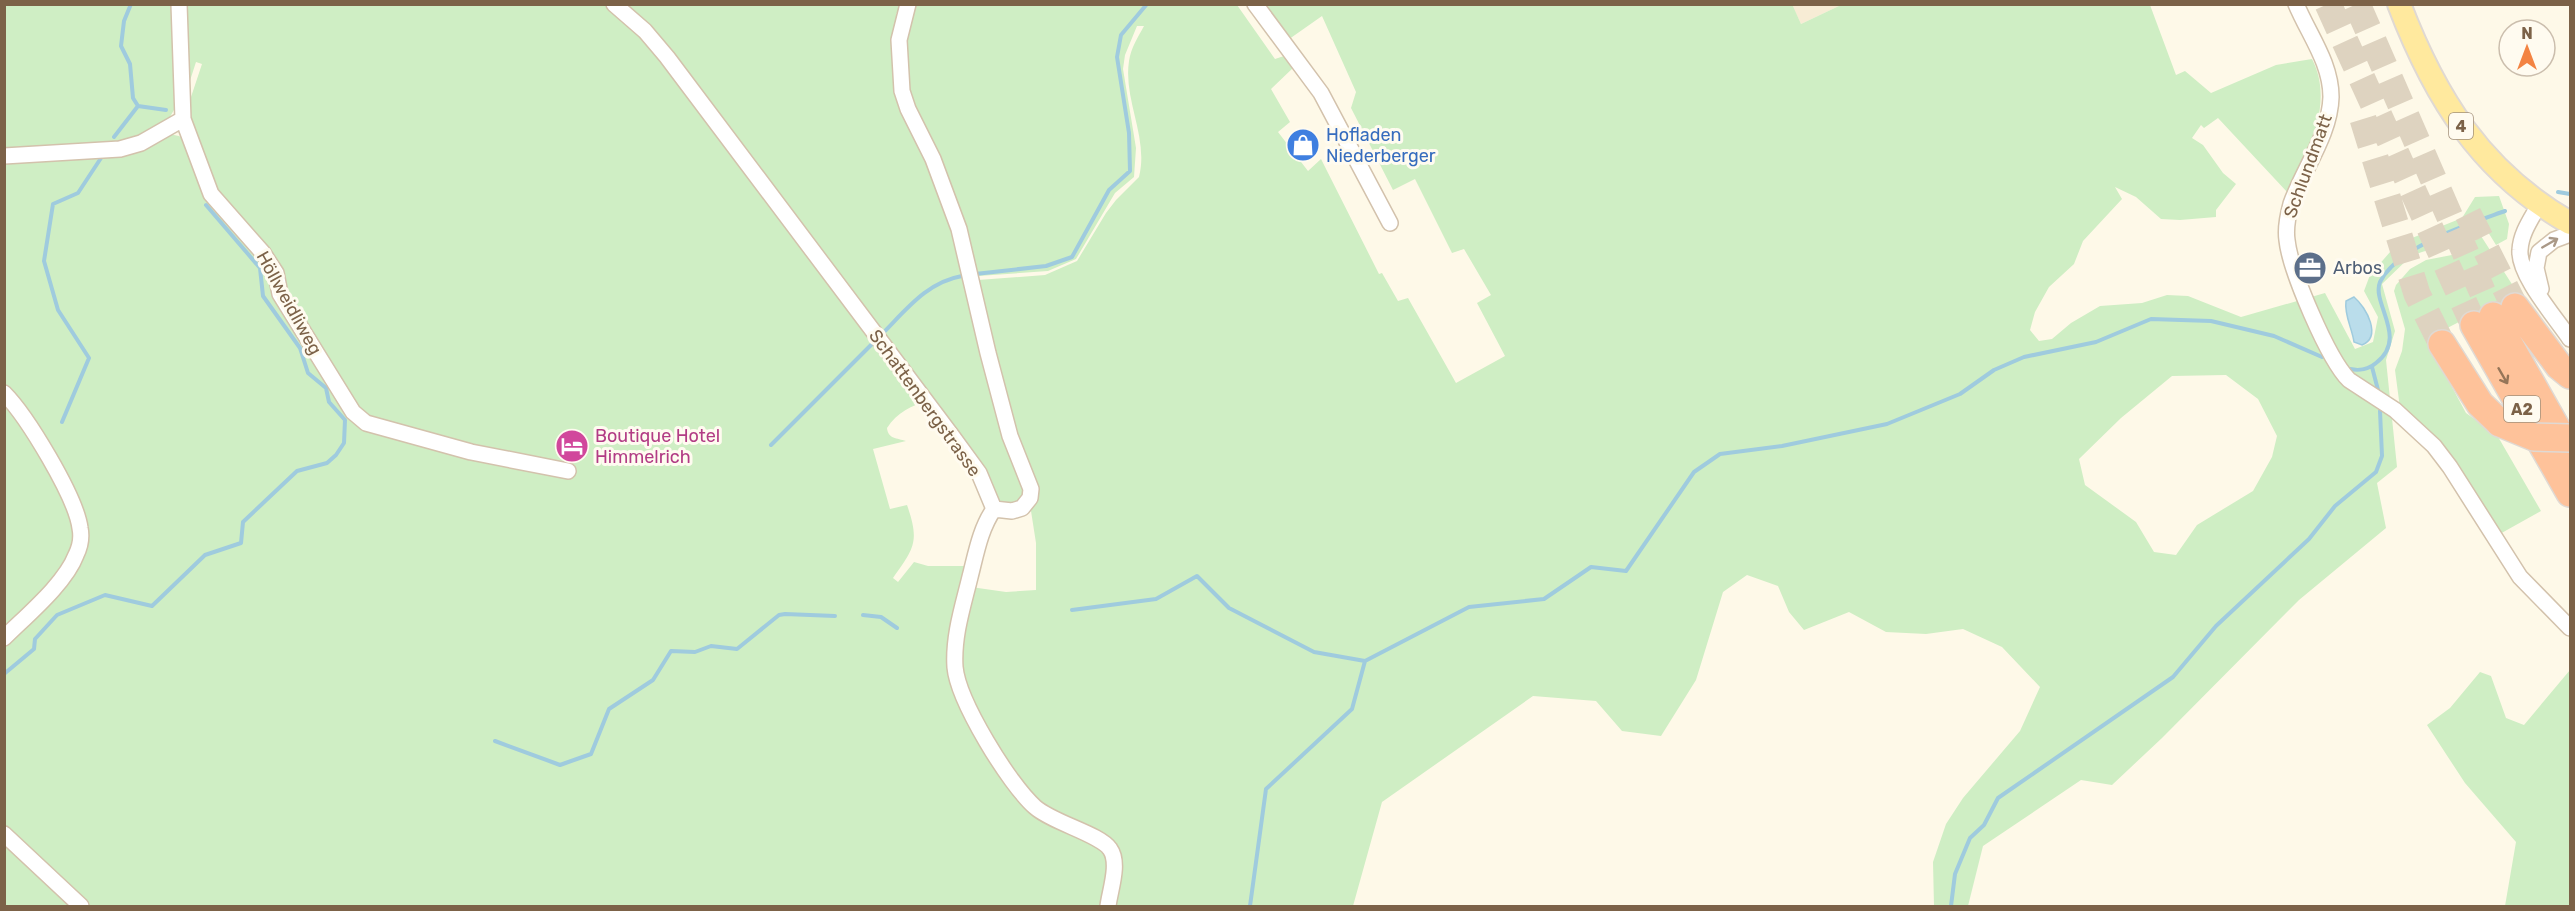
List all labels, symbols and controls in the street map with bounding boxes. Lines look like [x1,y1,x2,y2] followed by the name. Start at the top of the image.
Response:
[2497,18,2557,78] north arrow
[2521,24,2533,43] text: N
[2279,111,2337,221] street label: Schlundmatt
[2449,113,2473,139] road number: 4
[1326,124,1436,167] place label: Hofladen Niederberger
[1285,127,1321,163] shop icon: Hofladen Niederberger
[2541,237,2558,249] one-way arrow
[251,247,327,359] street label: Höllweidliweg
[2292,250,2328,286] office icon: Arbos
[2333,257,2382,279] place label: Arbos
[864,325,986,481] street label: Schattenbergstrasse
[2497,367,2509,384] one-way arrow
[2504,396,2540,422] road number: A2
[595,425,720,468] place label: Boutique Hotel Himmelrich
[554,428,590,464] hotel icon: Boutique Hotel Himmelrich

